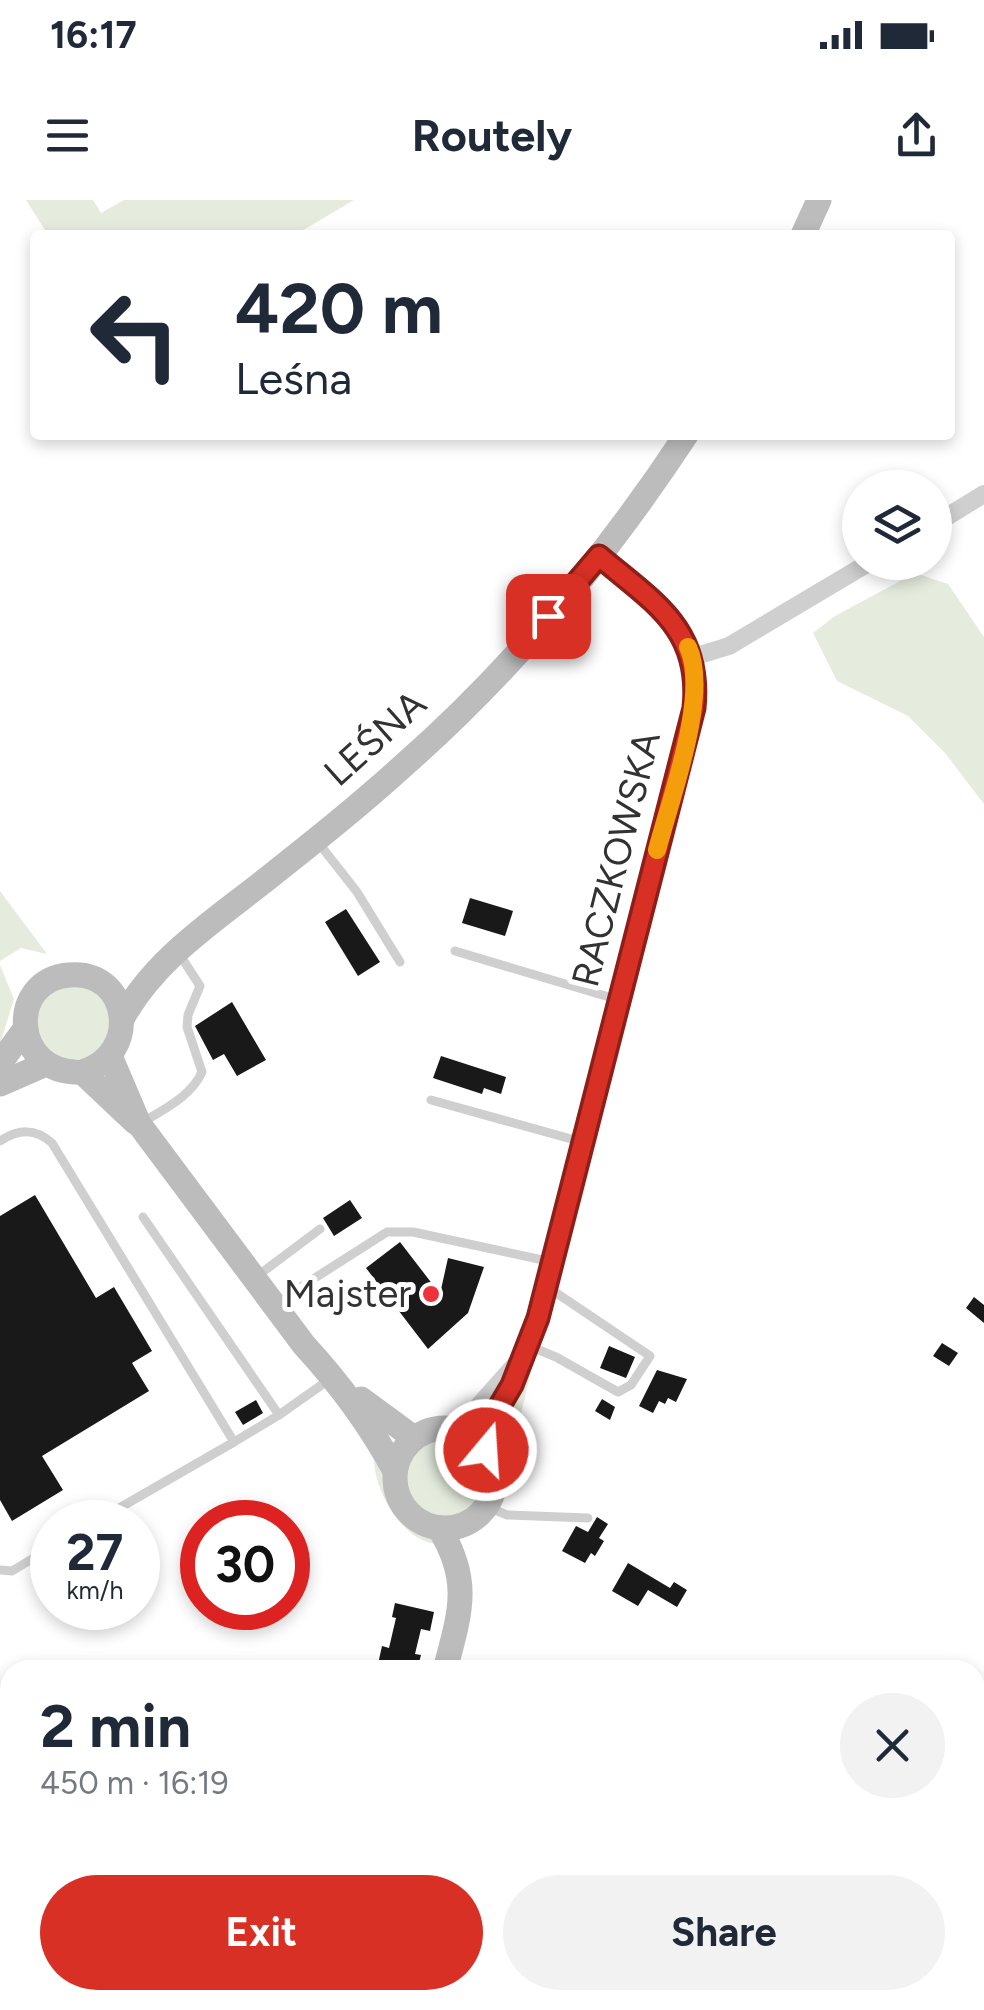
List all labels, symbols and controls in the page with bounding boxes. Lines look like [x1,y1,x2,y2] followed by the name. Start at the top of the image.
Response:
[50,12,137,58] text: 16:17
[40,108,95,163] icon: menu
[412,108,572,162] text: Routely
[889,108,944,163] icon: share
[235,266,443,351] text: 420 m
[70,270,200,400] icon: left
[235,351,352,405] text: Leśna
[842,470,952,580] map controls
[842,470,952,580] button: layers
[506,574,591,659] pin
[521,589,576,644] icon: arrive
[315,680,435,795] street label: LEŚNA
[562,726,670,991] street label: RACZKOWSKA
[284,1271,411,1317] place label: Majster
[420,1283,442,1305] marker: Majster
[434,1398,538,1502] position arrow
[180,1500,310,1630] speed limit sign: 30
[67,1522,123,1583] text: 27
[66,1575,124,1605] text: km/h
[40,1690,191,1762] text: 2 min
[840,1693,945,1798] button: close
[40,1764,229,1802] text: 450 m · 16:19
[40,1875,483,1990] button: Exit
[503,1875,945,1990] button: Share

